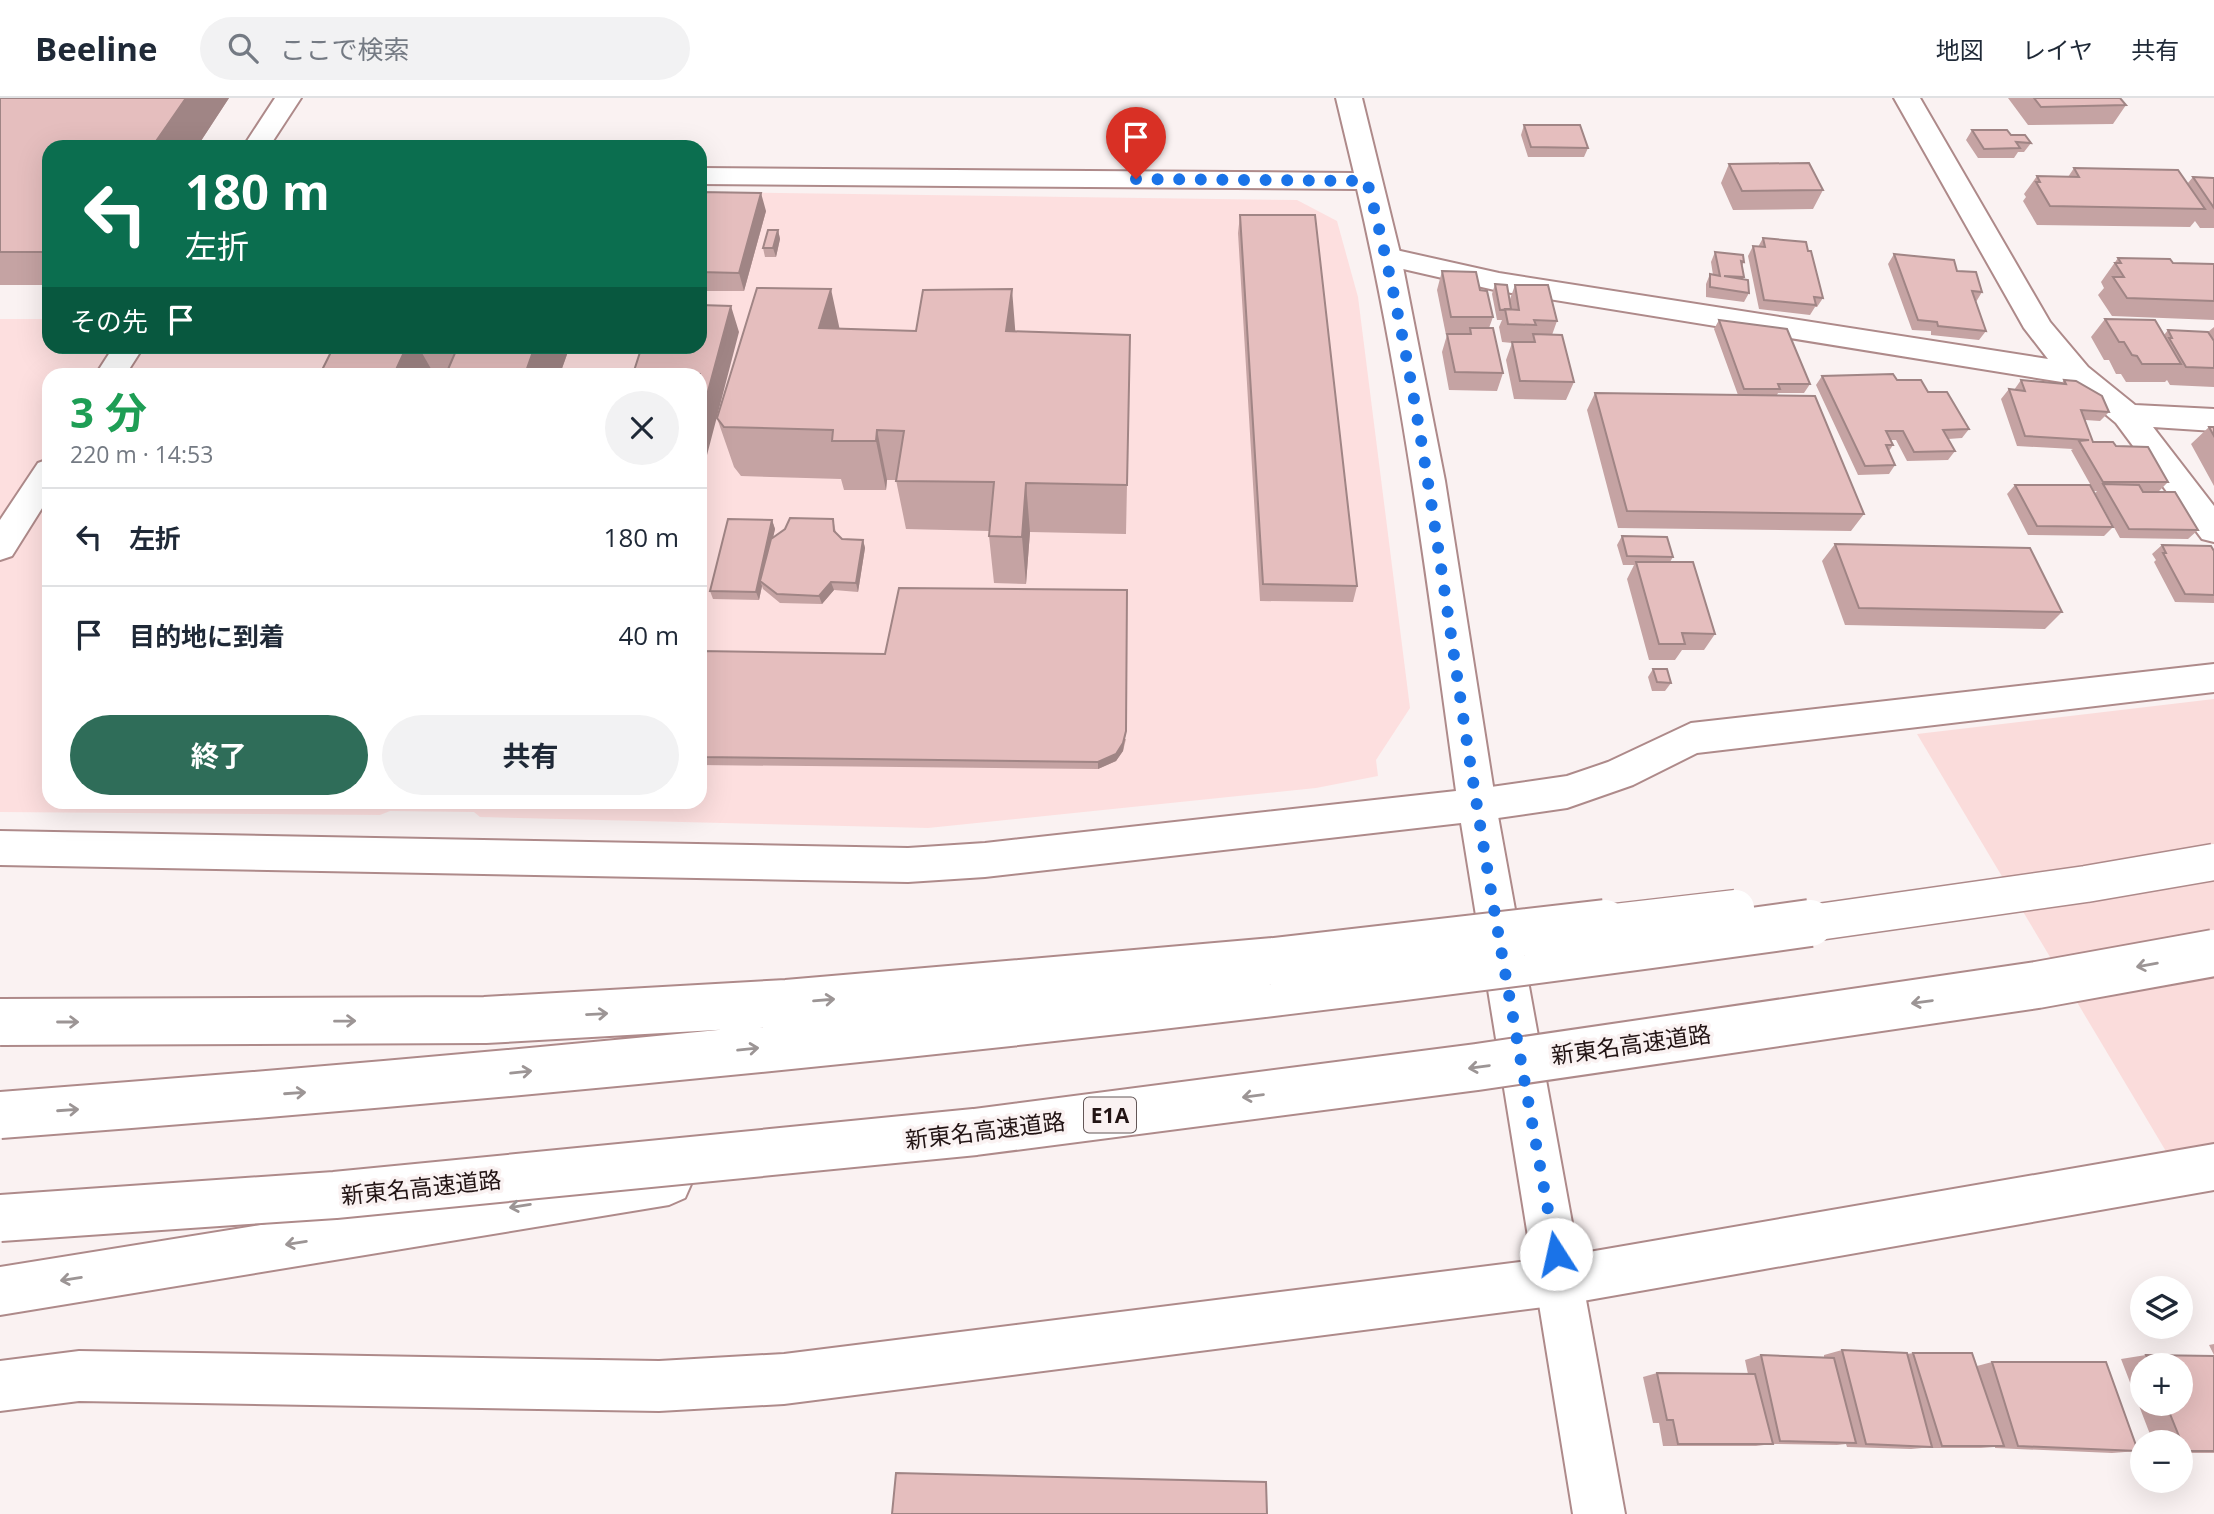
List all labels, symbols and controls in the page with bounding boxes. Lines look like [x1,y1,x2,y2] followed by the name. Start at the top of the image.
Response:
[200,17,690,80] search box
[35,26,158,71] text: Beeline
[224,29,262,67] icon: search
[280,31,410,67] text: ここで検索
[1936,33,1984,66] text: 地図
[2022,33,2093,66] text: レイヤ
[2131,33,2179,66] text: 共有
[1106,107,1166,179] pin
[1117,118,1155,156] icon: arrive
[185,158,330,224] text: 180 m
[70,168,161,259] icon: left
[185,224,249,267] text: 左折
[162,301,200,339] icon: arrive
[70,303,148,339] text: その先
[70,383,147,440] text: 3 分
[605,391,679,465] button: close
[70,438,213,470] text: 220 m · 14:53
[70,518,108,556] icon: left
[604,519,679,555] text: 180 m
[129,520,181,556] text: 左折
[70,616,108,654] icon: arrive
[618,617,679,653] text: 40 m
[129,618,285,654] text: 目的地に到着
[70,715,368,795] button: 終了
[382,715,679,795] button: 共有
[2136,959,2159,972] one-way arrow
[812,993,834,1006] one-way arrow
[1911,995,1934,1008] one-way arrow
[585,1007,608,1020] one-way arrow
[333,1014,356,1028] one-way arrow
[56,1015,79,1029] one-way arrow
[1549,1017,1713,1071] street label: 新東名高速道路
[736,1042,759,1055] one-way arrow
[1468,1060,1491,1073] one-way arrow
[510,1065,532,1078] one-way arrow
[283,1086,306,1099] one-way arrow
[1243,1090,1265,1103] one-way arrow
[1084,1098,1136,1132] road number: E1A
[56,1103,79,1116] one-way arrow
[903,1104,1067,1156] street label: 新東名高速道路
[339,1163,503,1211] street label: 新東名高速道路
[509,1200,532,1213] one-way arrow
[1519,1217,1593,1291] position arrow
[285,1237,308,1250] one-way arrow
[60,1273,83,1286] one-way arrow
[2130,1276,2193,1493] map controls
[2130,1276,2193,1339] button: layers
[2130,1353,2193,1416] button: +
[2130,1430,2193,1493] button: −

